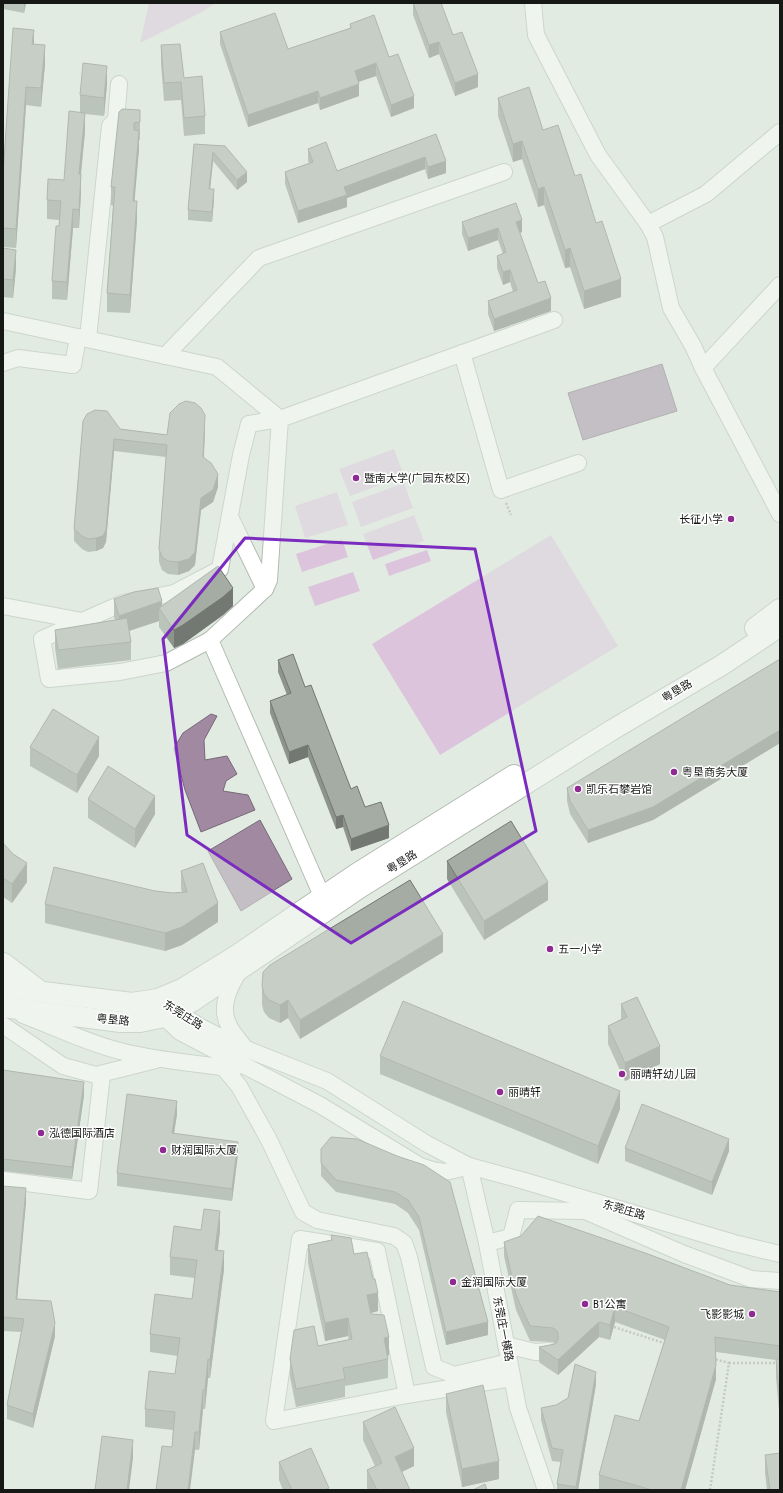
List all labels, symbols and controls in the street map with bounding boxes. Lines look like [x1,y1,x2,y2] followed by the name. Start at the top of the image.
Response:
[364,472,470,485] place label: 暨南大学(广园东校区)
[351,473,361,483] marker: 暨南大学(广园东校区)
[679,513,723,526] place label: 长征小学
[726,514,736,524] marker: 长征小学
[660,677,694,705] street label: 粤垦路
[682,766,748,779] place label: 粤垦商务大厦
[669,767,679,777] marker: 粤垦商务大厦
[586,783,652,796] place label: 凯乐石攀岩馆
[573,784,583,794] marker: 凯乐石攀岩馆
[385,848,419,876] street label: 粤垦路
[558,943,602,956] place label: 五一小学
[545,944,555,954] marker: 五一小学
[161,998,205,1032] street label: 东莞庄路
[96,1012,130,1028] street label: 粤垦路
[630,1068,696,1081] place label: 丽晴轩幼儿园
[617,1069,627,1079] marker: 丽晴轩幼儿园
[508,1086,541,1099] place label: 丽晴轩
[495,1087,505,1097] marker: 丽晴轩
[49,1127,115,1140] place label: 泓德国际酒店
[36,1128,46,1138] marker: 泓德国际酒店
[171,1144,237,1157] place label: 财润国际大厦
[158,1145,168,1155] marker: 财润国际大厦
[601,1198,647,1222] street label: 东莞庄路
[461,1276,527,1289] place label: 金润国际大厦
[448,1277,458,1287] marker: 金润国际大厦
[490,1295,516,1363] street label: 东莞庄一横路
[593,1298,626,1311] place label: B1公寓
[580,1299,590,1309] marker: B1公寓
[700,1308,744,1321] place label: 飞影影城
[747,1309,757,1319] marker: 飞影影城

